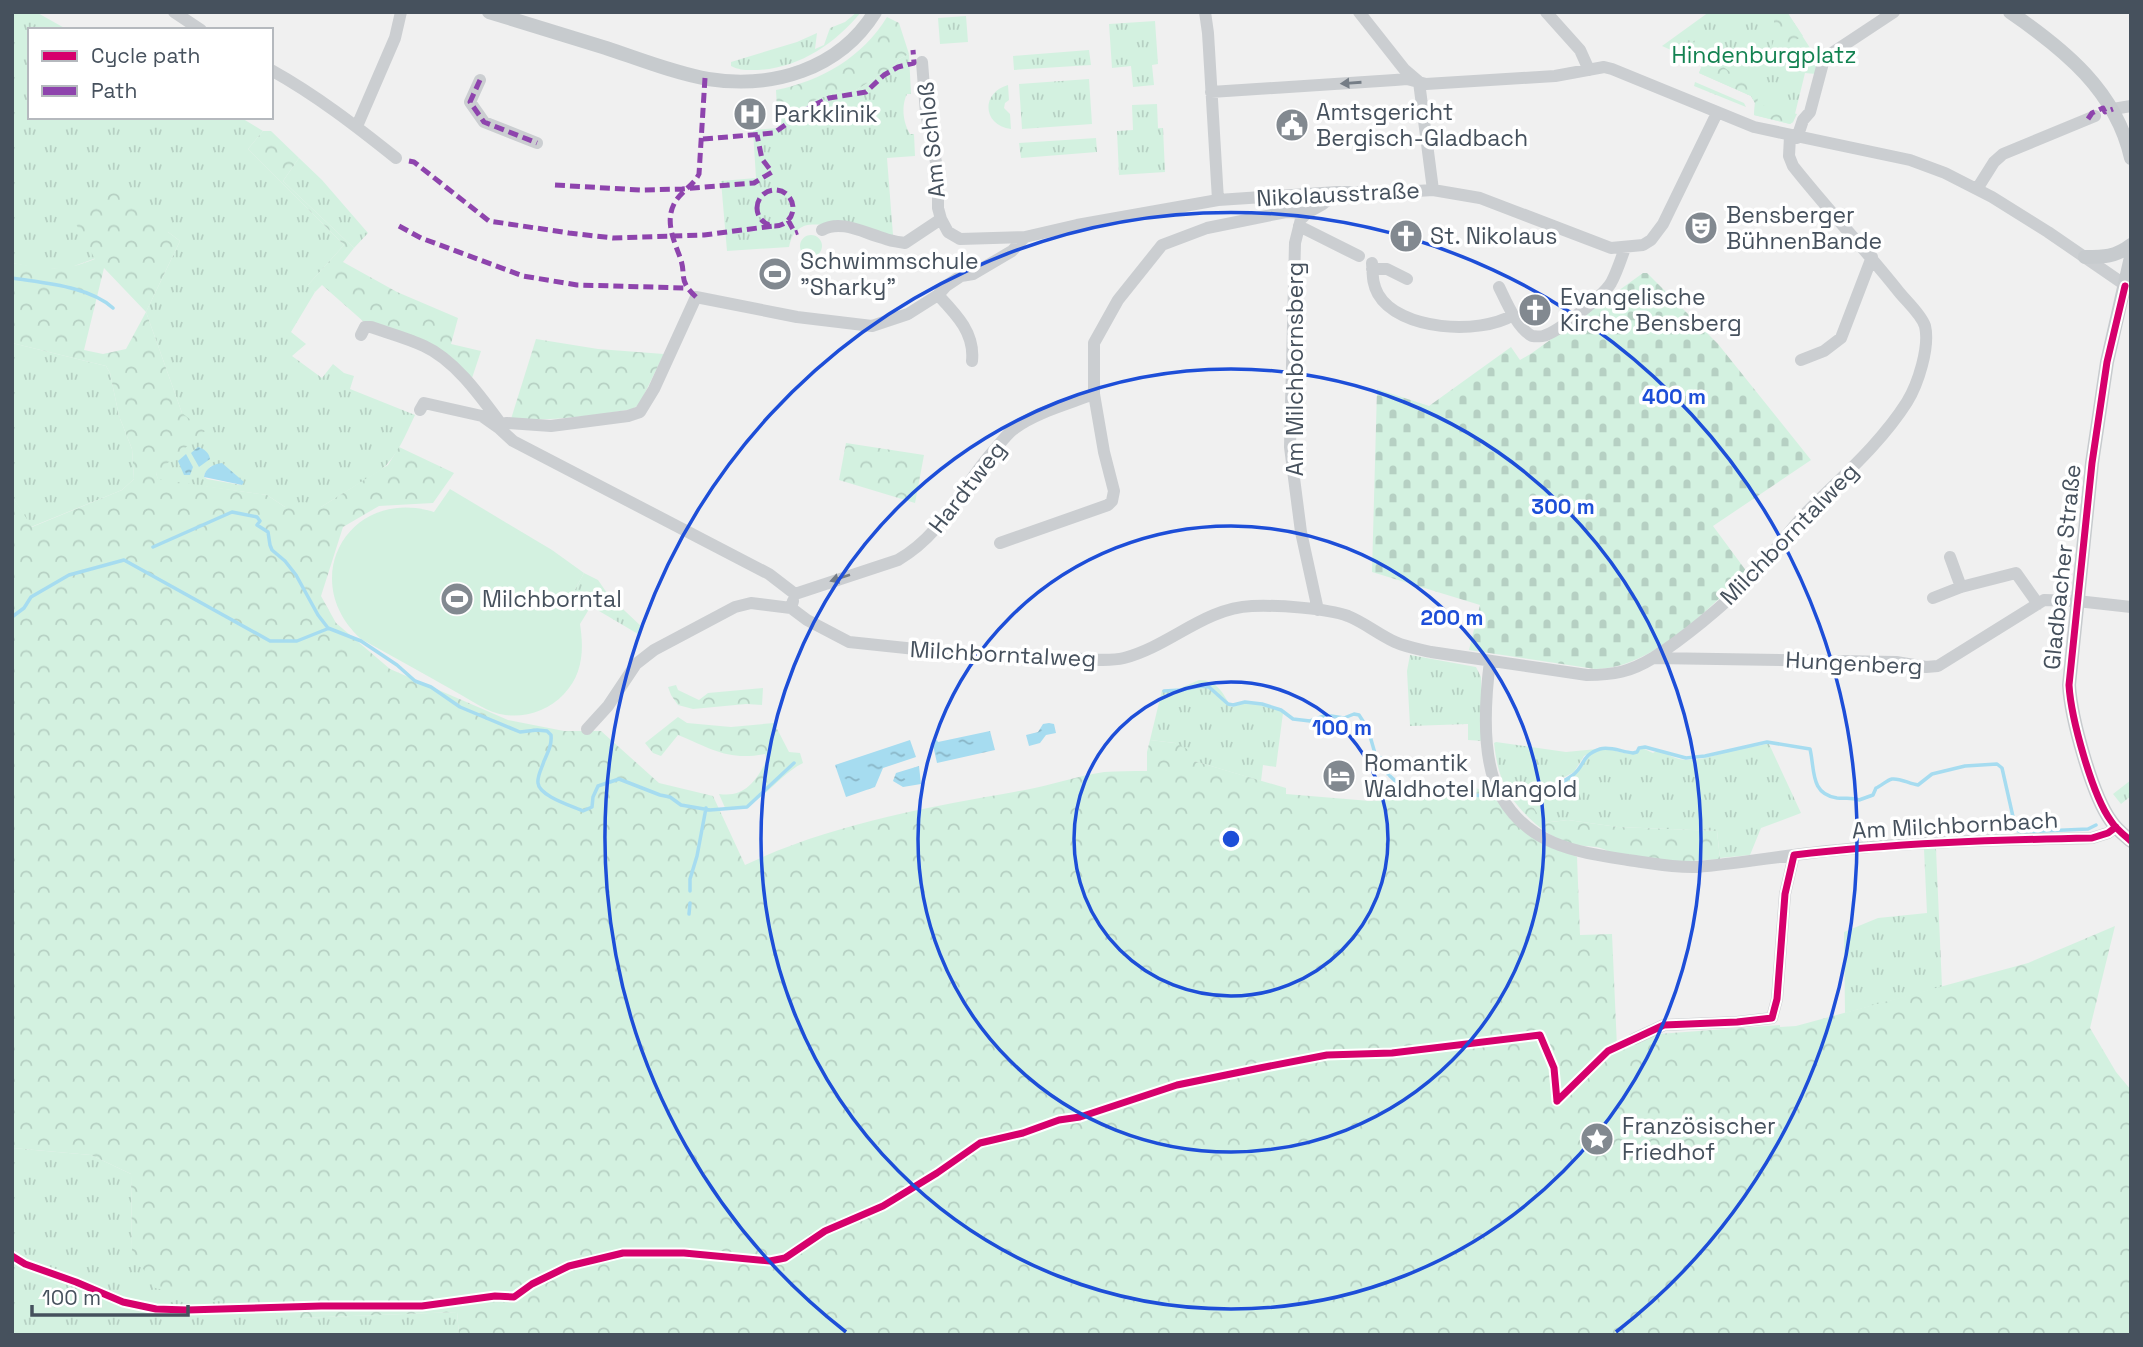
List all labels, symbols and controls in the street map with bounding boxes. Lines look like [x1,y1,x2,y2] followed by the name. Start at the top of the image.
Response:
[28,28,273,119] legend
[1672,40,1856,70] park label: Hindenburgplatz
[91,42,200,69] text: Cycle path
[91,77,137,104] text: Path
[1340,78,1362,89] one-way arrow
[910,81,952,199] street label: Am Schloß
[731,95,769,133] hospital icon: Parkklinik
[1316,97,1528,153] place label: Amtsgericht Bergisch-Gladbach
[774,99,878,129] place label: Parkklinik
[1273,106,1311,144] public building icon: Amtsgericht Bergisch-Gladbach
[1255,175,1421,213] street label: Nikolausstraße
[1726,200,1882,256] place label: Bensberger BühnenBande
[1682,209,1720,247] theatre icon: Bensberger BühnenBande
[1387,217,1425,255] church icon: St. Nikolaus
[1430,221,1557,251] place label: St. Nikolaus
[800,246,979,302] place label: Schwimmschule "Sharky"
[756,255,794,293] sports icon: Schwimmschule "Sharky"
[1280,262,1310,476] street label: Am Milchbornsberg
[1560,282,1742,338] place label: Evangelische Kirche Bensberg
[1516,291,1554,329] church icon: Evangelische Kirche Bensberg
[1642,383,1706,410] text: 400 m
[922,435,1012,539] street label: Hardtweg
[1713,457,1865,611] street label: Milchborntalweg
[2036,463,2088,671] street label: Gladbacher Straße
[1531,493,1595,520] text: 300 m
[830,573,851,584] one-way arrow
[438,580,476,618] sports icon: Milchborntal
[482,584,622,614] place label: Milchborntal
[1421,604,1483,631] text: 200 m
[909,634,1097,674] street label: Milchborntalweg
[1785,644,1923,682] street label: Hungenberg
[1312,714,1372,741] text: 100 m
[1364,748,1577,804] place label: Romantik Waldhotel Mangold
[1320,757,1358,795] hotel icon: Romantik Waldhotel Mangold
[1851,805,2059,845] street label: Am Milchbornbach
[1219,827,1243,851] centre of rings
[1622,1111,1776,1167] place label: Französischer Friedhof
[1578,1120,1616,1158] place icon: Französischer Friedhof
[32,1274,187,1318] scale bar
[42,1284,101,1311] text: 100 m

